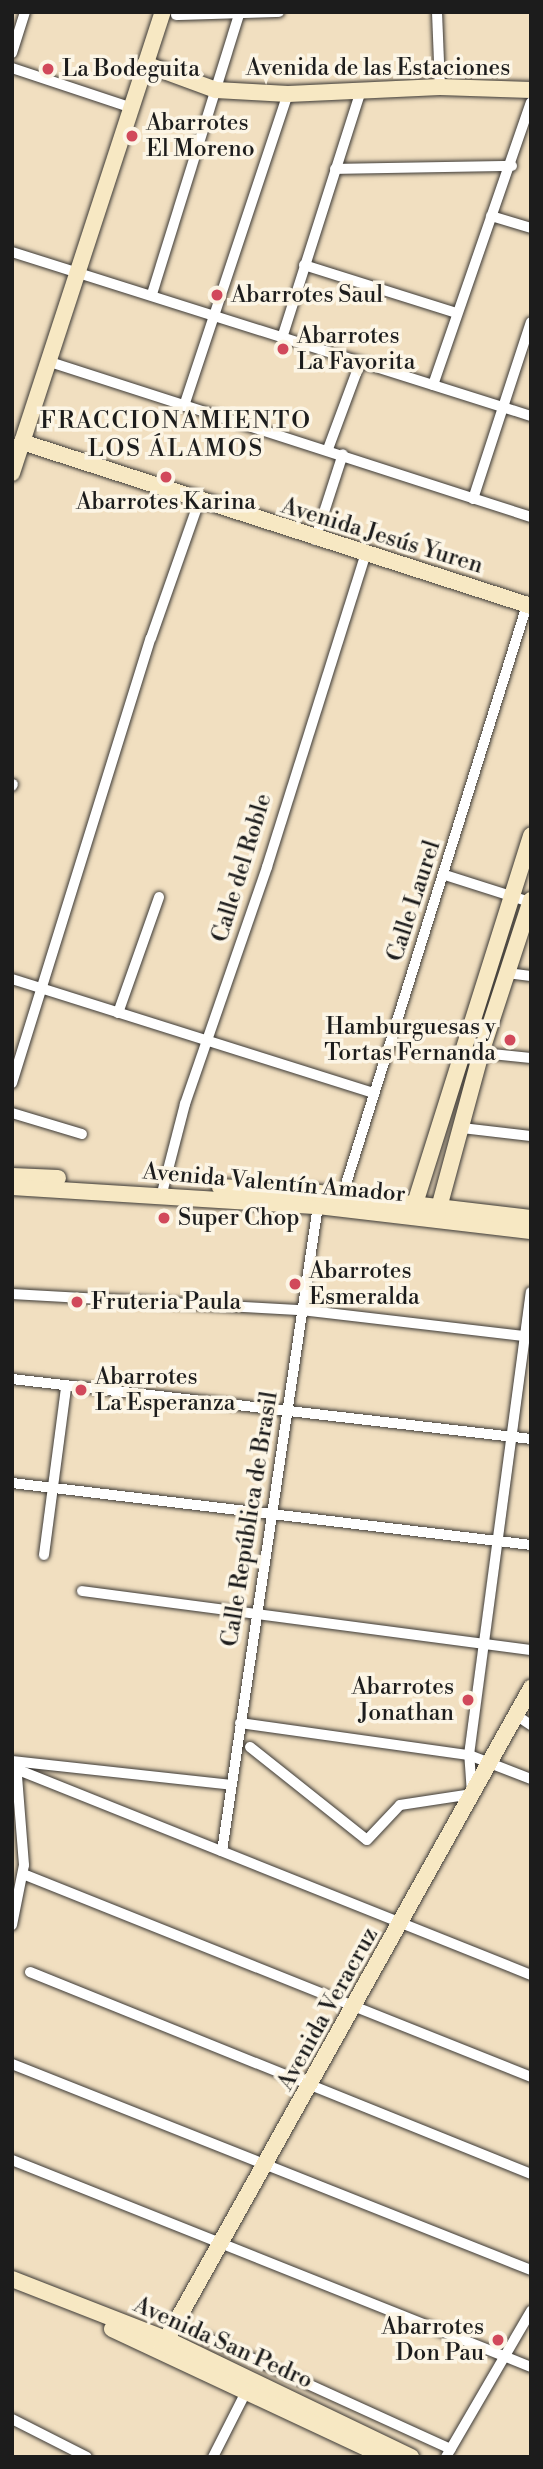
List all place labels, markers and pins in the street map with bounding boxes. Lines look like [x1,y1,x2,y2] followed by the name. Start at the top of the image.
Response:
[62,55,200,83] place label: La Bodeguita
[40,61,56,77] marker: La Bodeguita
[146,109,255,163] place label: Abarrotes El Moreno
[124,128,140,144] marker: Abarrotes El Moreno
[231,281,383,309] place label: Abarrotes Saul
[209,287,225,303] marker: Abarrotes Saul
[297,322,415,376] place label: Abarrotes La Favorita
[275,341,291,357] marker: Abarrotes La Favorita
[158,469,174,485] marker: Abarrotes Karina
[76,488,256,516] place label: Abarrotes Karina
[324,1013,496,1067] place label: Hamburguesas y Tortas Fernanda
[502,1032,518,1048] marker: Hamburguesas y Tortas Fernanda
[178,1204,300,1232] place label: Super Chop
[156,1210,172,1226] marker: Super Chop
[309,1257,420,1311] place label: Abarrotes Esmeralda
[287,1276,303,1292] marker: Abarrotes Esmeralda
[91,1288,241,1316] place label: Fruteria Paula
[69,1294,85,1310] marker: Fruteria Paula
[95,1363,235,1417] place label: Abarrotes La Esperanza
[73,1382,89,1398] marker: Abarrotes La Esperanza
[351,1673,454,1727] place label: Abarrotes Jonathan
[460,1692,476,1708] marker: Abarrotes Jonathan
[381,2313,484,2367] place label: Abarrotes Don Pau
[490,2332,506,2348] marker: Abarrotes Don Pau

